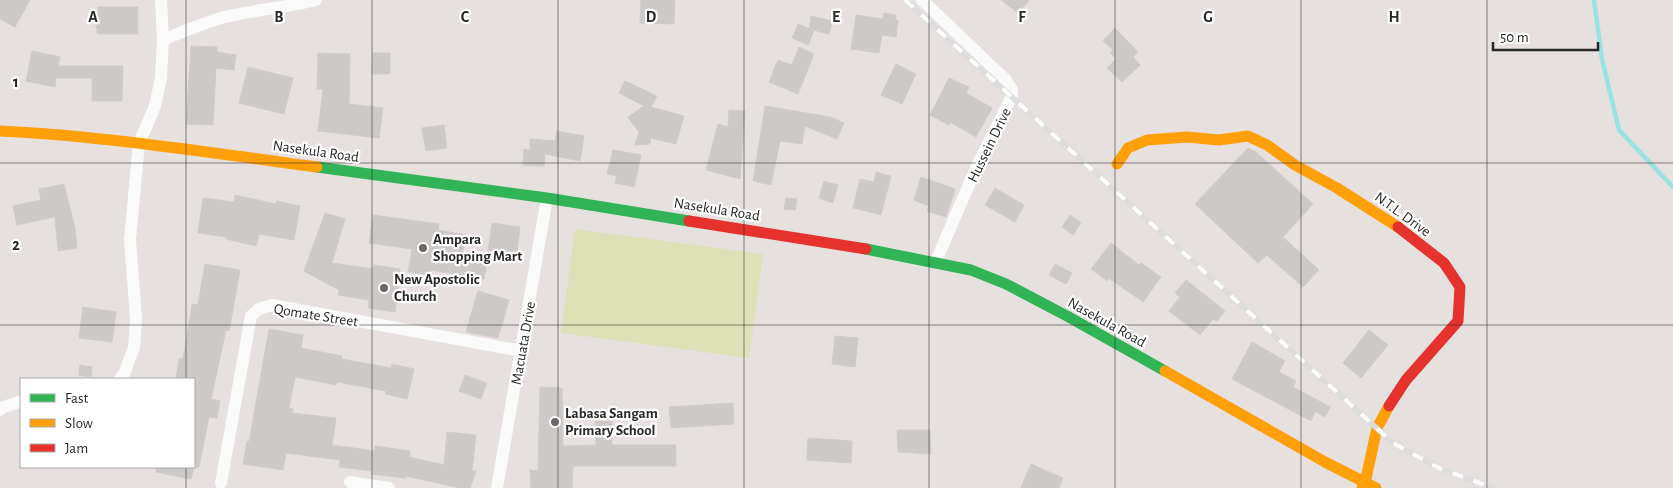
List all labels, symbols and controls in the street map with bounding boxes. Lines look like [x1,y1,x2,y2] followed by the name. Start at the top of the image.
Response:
[88,9,98,25] text: A
[274,9,284,25] text: B
[461,9,470,25] text: C
[646,9,657,25] text: D
[832,9,840,25] text: E
[1018,9,1026,25] text: F
[1203,9,1213,25] text: G
[1388,9,1400,25] text: H
[1493,20,1598,52] scale bar
[1500,30,1529,45] text: 50 m
[13,74,19,90] text: 1
[965,106,1014,185] street label: Hussein Drive
[272,138,360,165] street label: Nasekula Road
[1372,189,1433,240] street label: N.T.L. Drive
[673,195,761,224] street label: Nasekula Road
[433,232,522,264] place label: Ampara Shopping Mart
[12,237,20,253] text: 2
[417,242,429,254] marker: Ampara Shopping Mart
[394,272,480,304] place label: New Apostolic Church
[378,282,390,294] marker: New Apostolic Church
[1065,295,1149,350] street label: Nasekula Road
[509,300,538,386] street label: Macuata Drive
[273,301,359,330] street label: Qomate Street
[20,378,195,468] legend
[65,391,89,406] text: Fast
[565,406,658,438] place label: Labasa Sangam Primary School
[65,416,93,431] text: Slow
[549,416,561,428] marker: Labasa Sangam Primary School
[65,441,88,456] text: Jam

